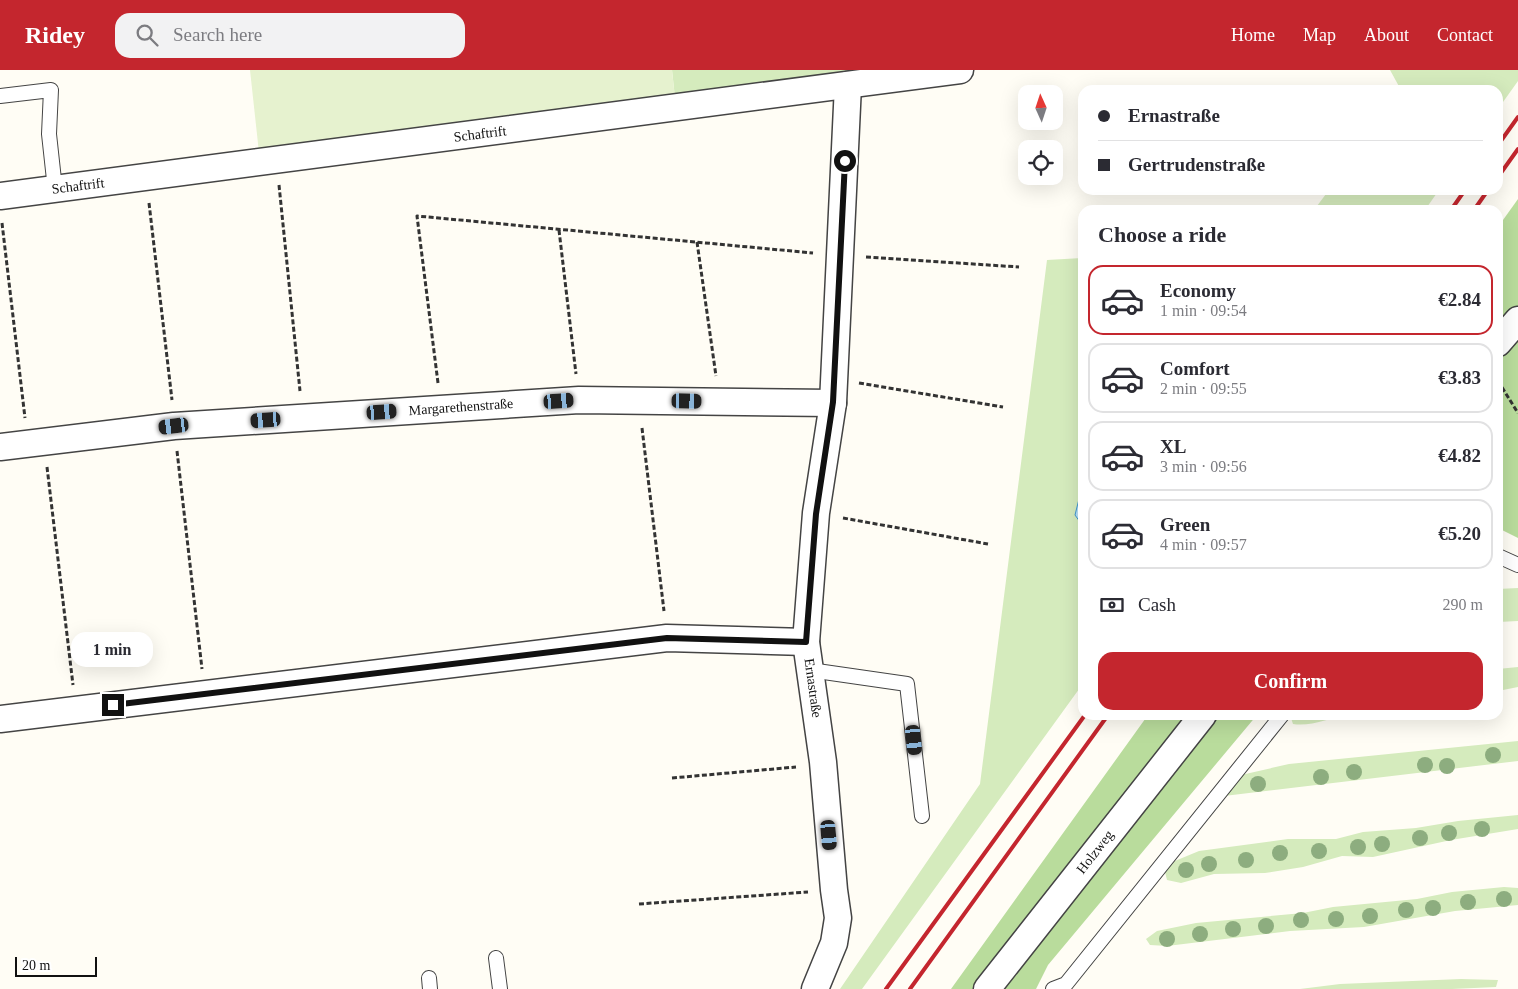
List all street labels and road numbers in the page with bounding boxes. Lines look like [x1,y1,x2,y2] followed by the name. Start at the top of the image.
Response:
[453,123,507,145] street label: Schaftrift
[51,175,105,197] street label: Schaftrift
[408,396,514,418] street label: Margarethenstraße
[801,657,825,719] street label: Ernastraße
[1074,827,1116,877] street label: Holzweg

